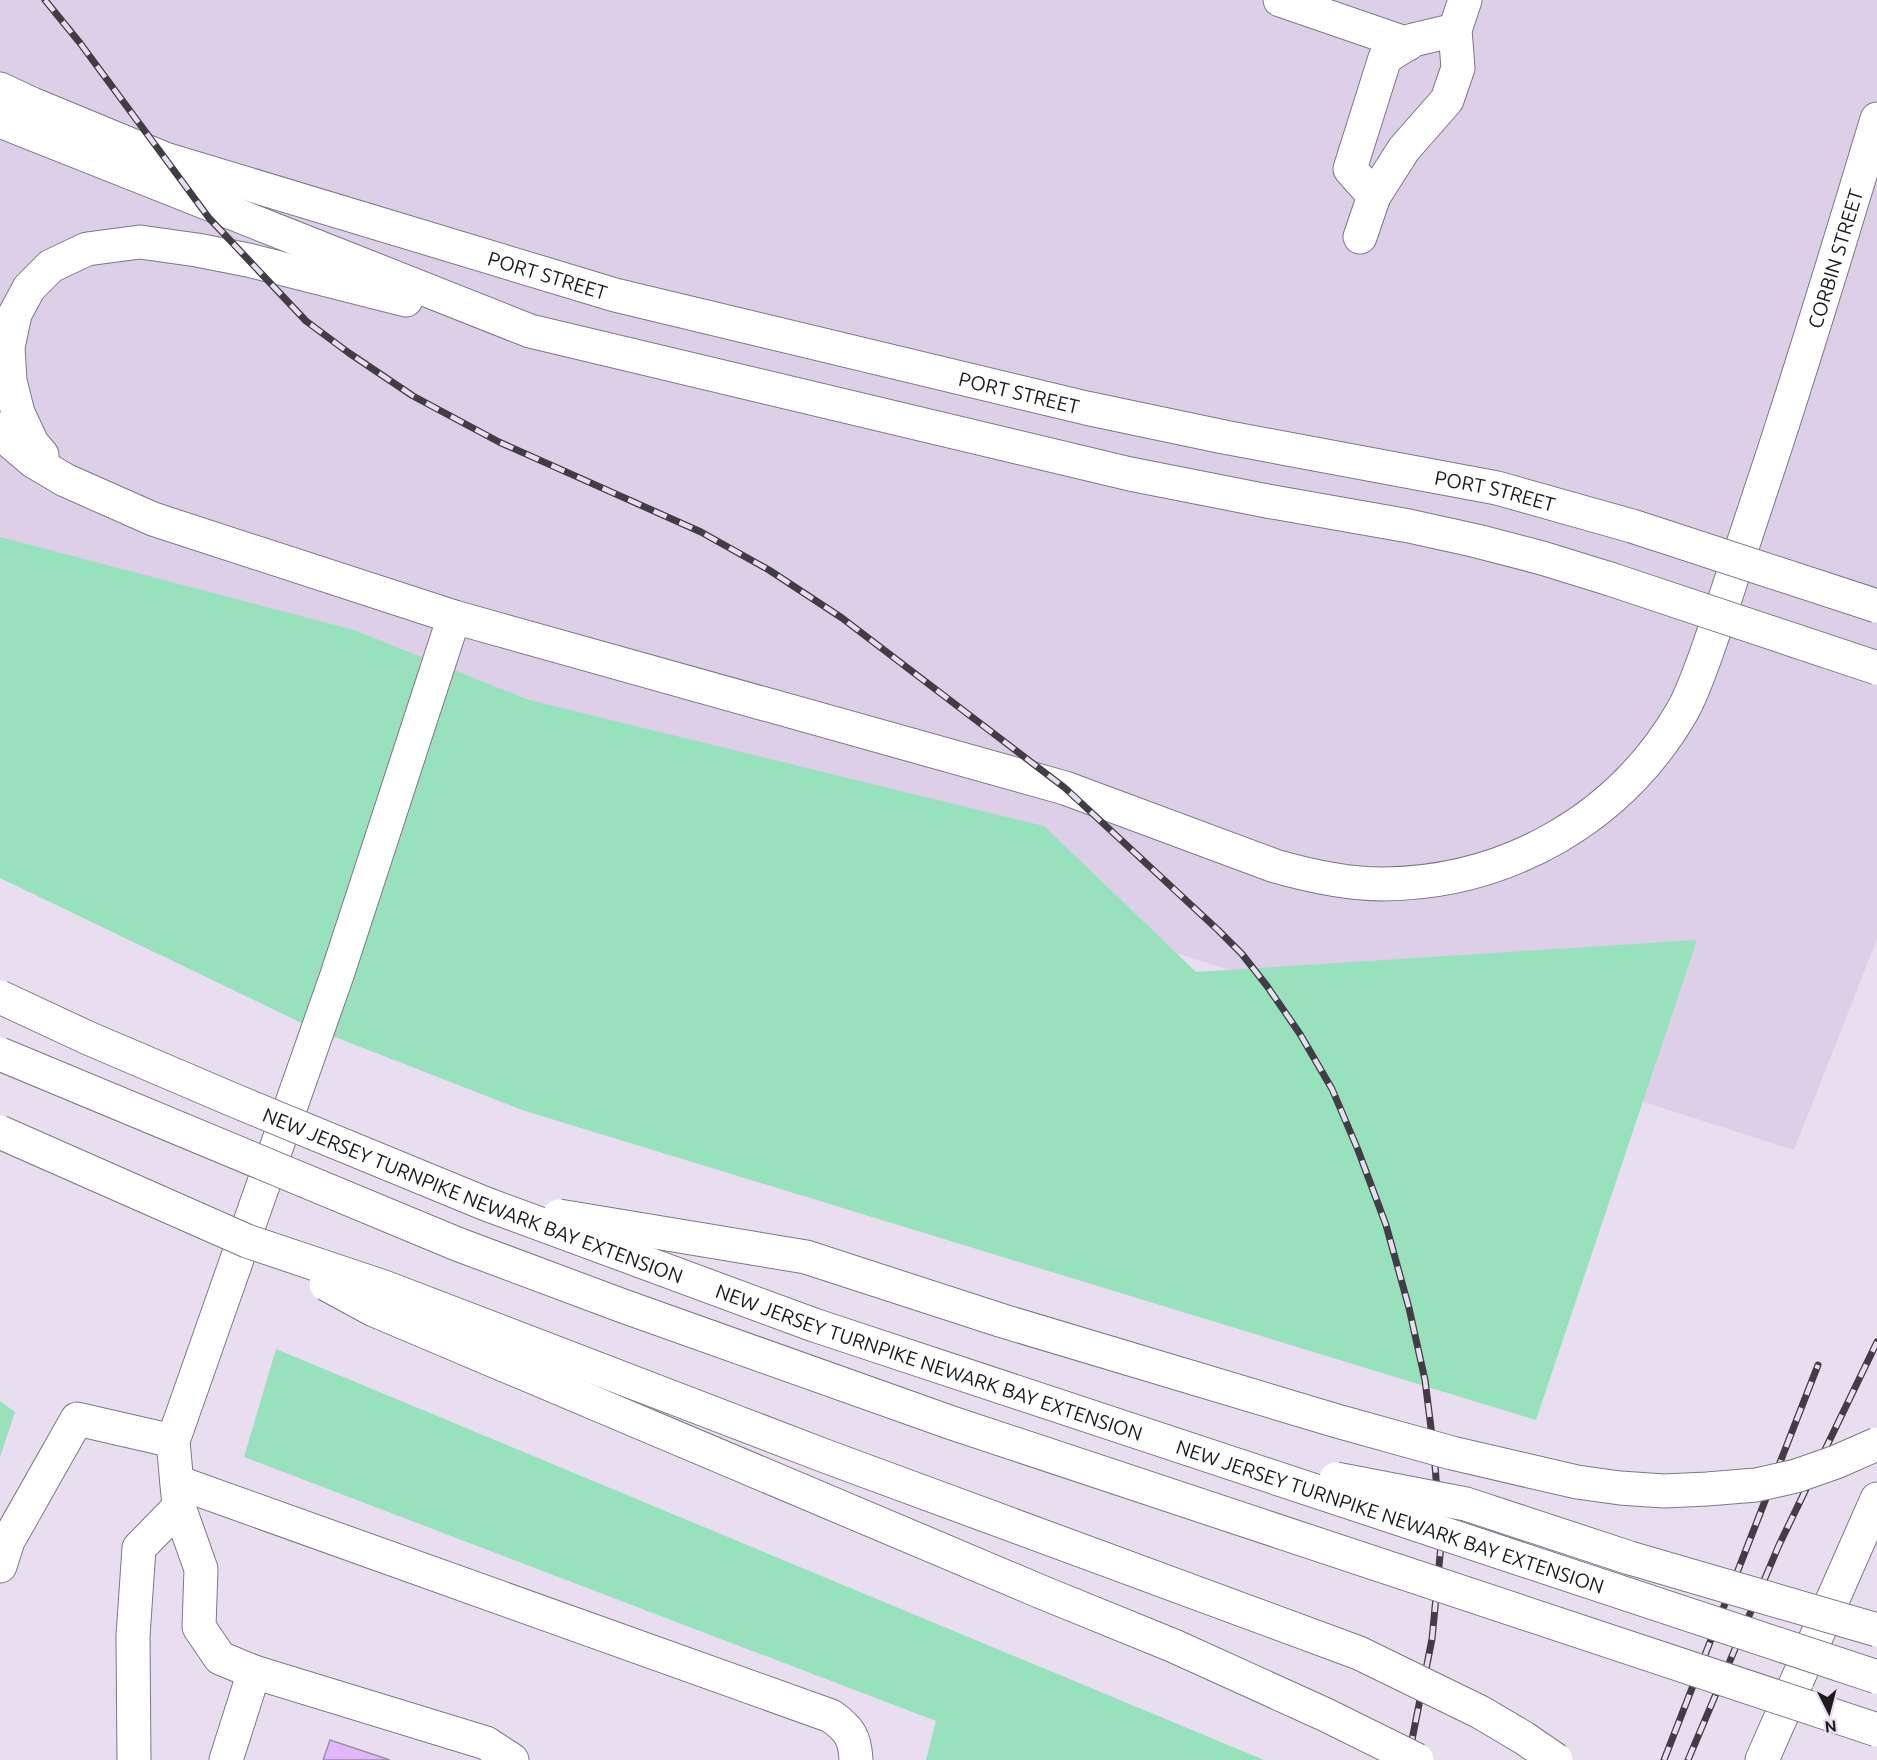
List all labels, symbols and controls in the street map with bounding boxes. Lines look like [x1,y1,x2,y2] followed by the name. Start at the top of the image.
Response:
[1802,186,1867,331] street label: CORBIN STREET
[485,246,610,303] street label: PORT STREET
[957,366,1082,418] street label: PORT STREET
[1433,465,1558,515] street label: PORT STREET
[260,1102,686,1287] street label: NEW JERSEY TURNPIKE NEWARK BAY EXTENSION
[713,1278,1146,1445] street label: NEW JERSEY TURNPIKE NEWARK BAY EXTENSION
[1173,1434,1607,1597] street label: NEW JERSEY TURNPIKE NEWARK BAY EXTENSION
[1799,1682,1859,1742] north arrow
[1824,1717,1837,1736] text: N

